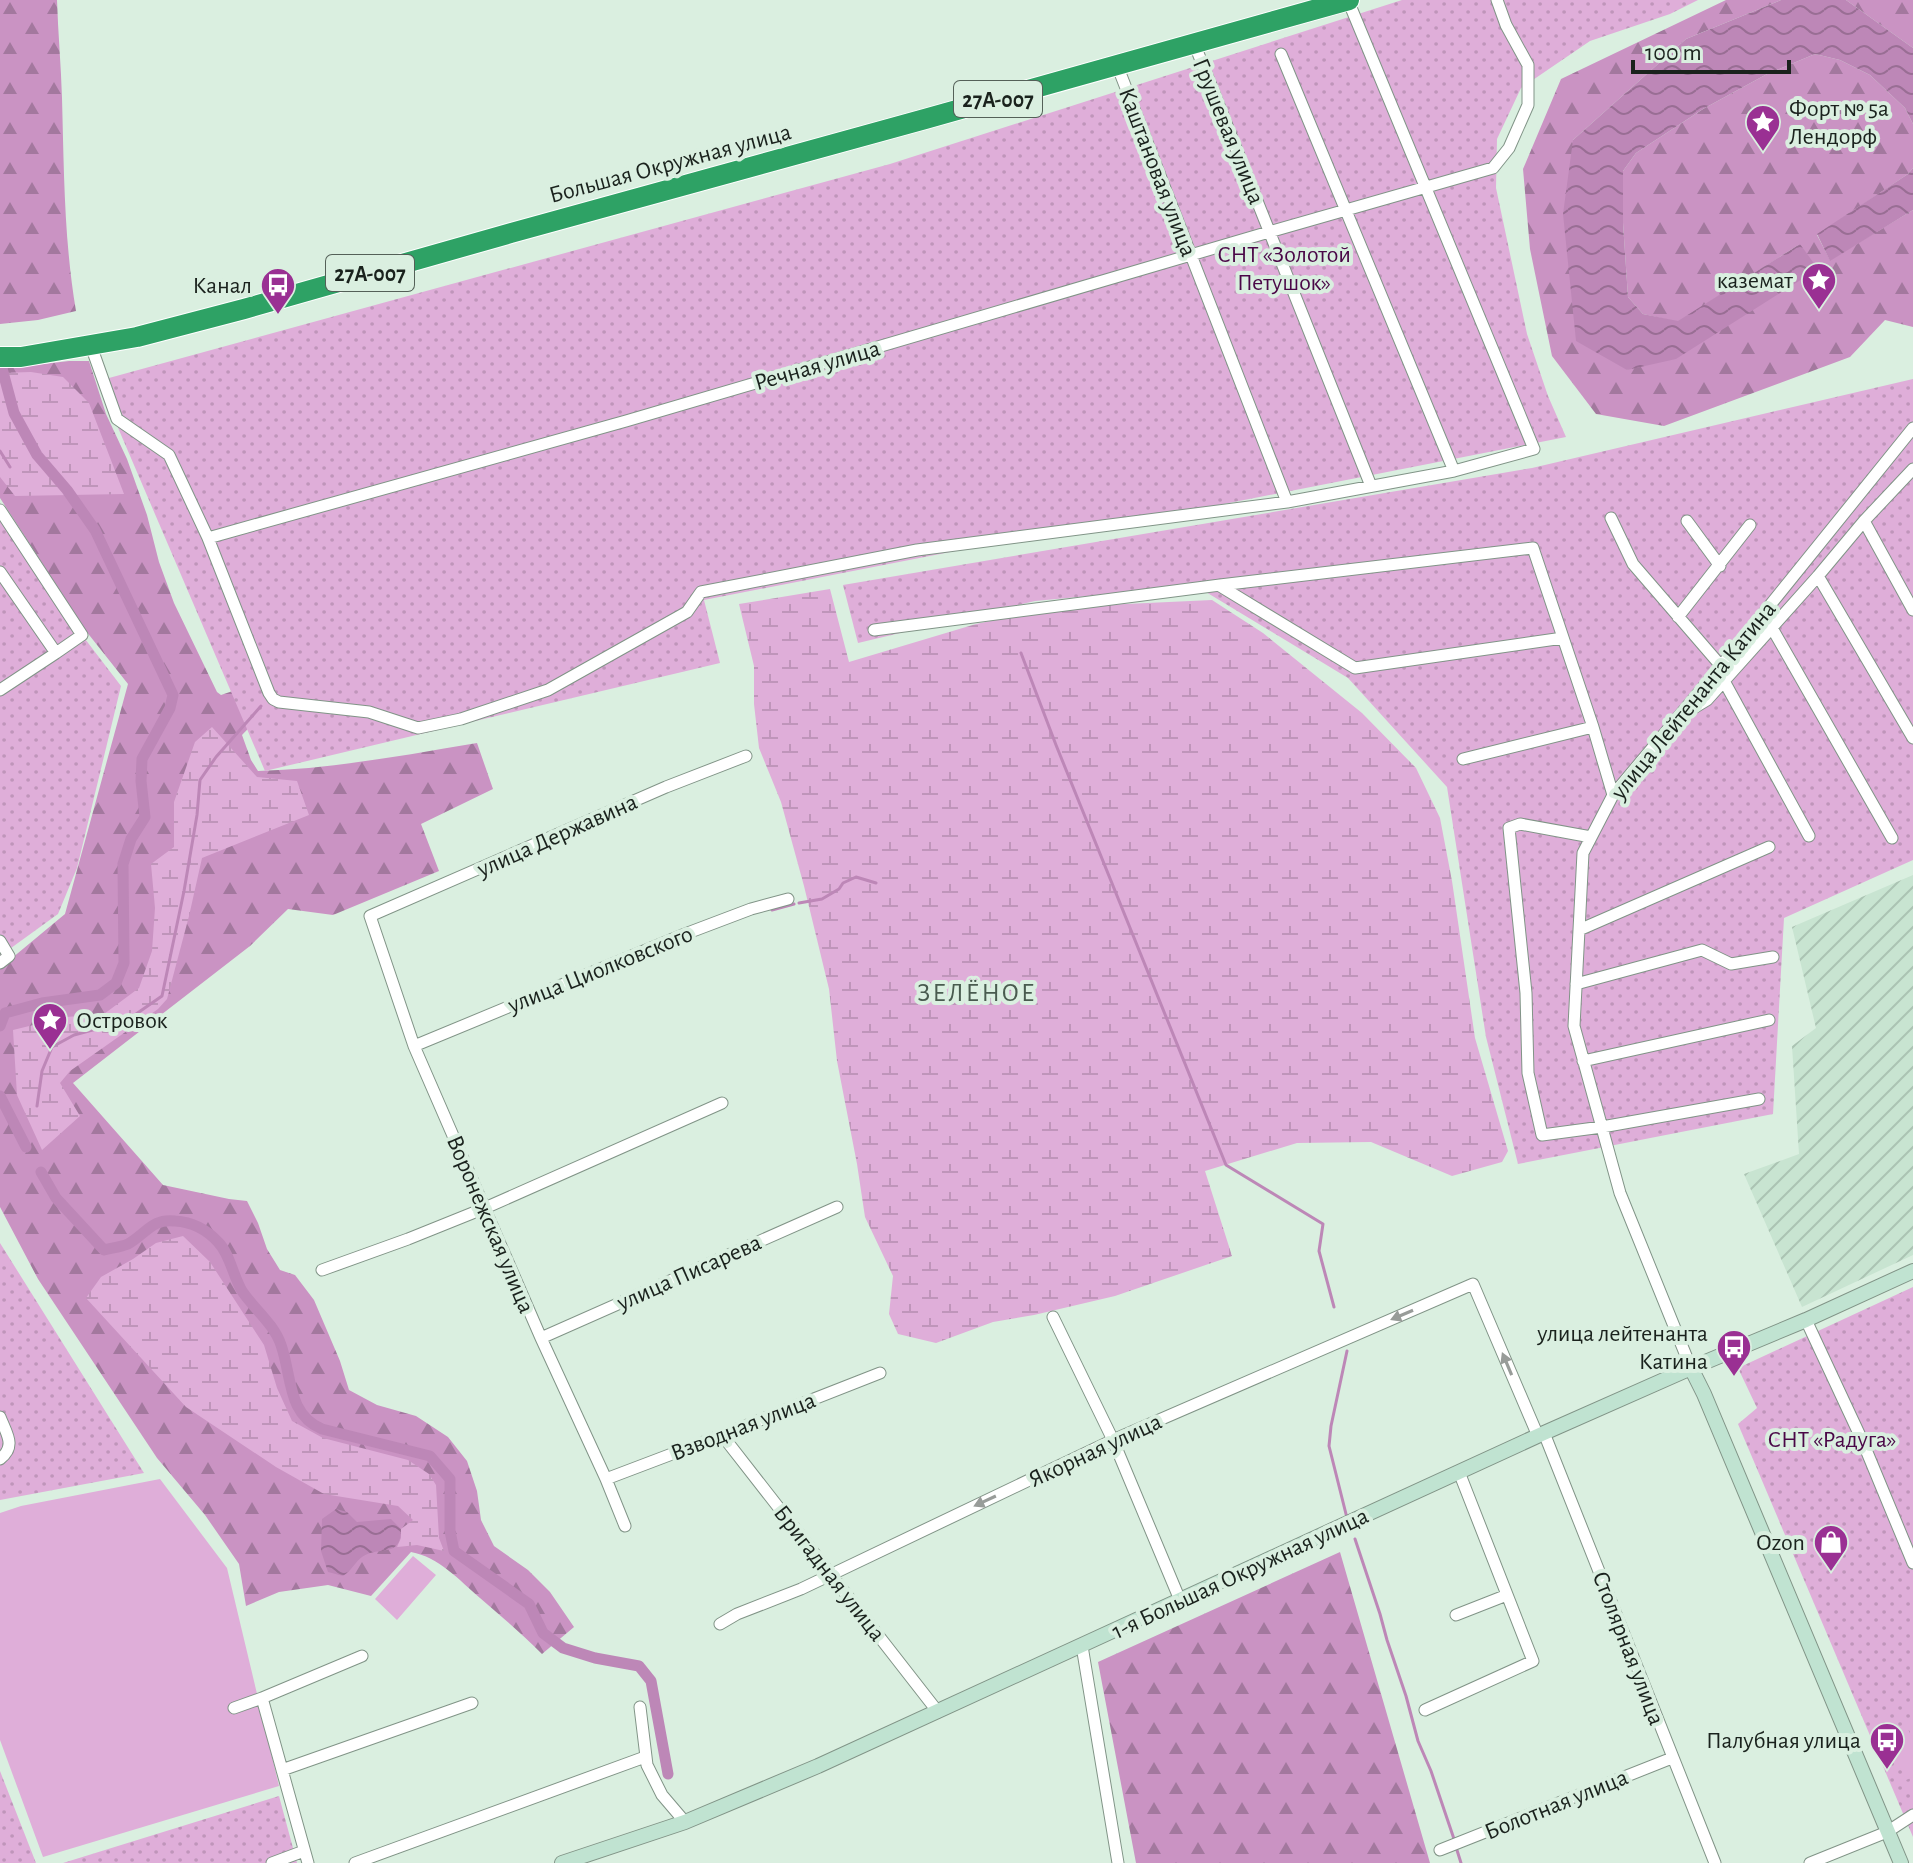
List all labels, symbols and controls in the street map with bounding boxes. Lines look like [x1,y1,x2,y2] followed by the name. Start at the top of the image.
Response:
[1633,24,1789,74] scale bar
[1645,41,1702,65] text: 100 m
[1188,55,1268,208] street label: Грушевая улица
[954,81,1042,117] road number: 27А-007
[1114,85,1200,260] street label: Каштановая улица
[1789,97,1889,149] place label: Форт № 5а Лендорф
[1744,103,1782,153] place icon: Форт № 5а Лендорф
[547,120,794,208] street label: Большая Окружная улица
[1217,243,1351,295] park label: СНТ «Золотой Петушок»
[326,255,414,291] road number: 27А-007
[1800,261,1838,311] place icon: каземат
[259,266,297,316] bus stop icon: Канал
[1717,269,1793,293] place label: каземат
[193,274,252,298] place label: Канал
[752,337,883,395] street label: Речная улица
[1606,597,1781,805] street label: улица Лейтенанта Катина
[473,790,641,882] street label: улица Державина
[504,922,696,1018] street label: улица Циолковского
[917,979,1037,1006] district label: ЗЕЛЁНОЕ
[31,1001,69,1051] place icon: Островок
[76,1009,168,1033] place label: Островок
[442,1132,538,1317] street label: Воронежская улица
[613,1230,765,1316] street label: улица Писарева
[1390,1308,1413,1321] one-way arrow
[1536,1322,1708,1374] place label: улица лейтенанта Катина
[1715,1328,1753,1378] bus stop icon: улица лейтенанта Катина
[1501,1352,1514,1376] one-way arrow
[668,1388,819,1466] street label: Взводная улица
[1025,1410,1166,1492] street label: Якорная улица
[1768,1428,1896,1452] park label: СНТ «Радуга»
[974,1494,997,1508] one-way arrow
[769,1501,890,1646] street label: Бригадная улица
[1108,1504,1372,1644] street label: 1-я Большая Окружная улица
[1812,1523,1850,1573] shop icon: Ozon
[1756,1531,1805,1555] place label: Ozon
[1588,1568,1668,1729] street label: Столярная улица
[1868,1721,1906,1771] bus stop icon: Палубная улица
[1706,1729,1861,1753] place label: Палубная улица
[1481,1765,1631,1845] street label: Болотная улица

